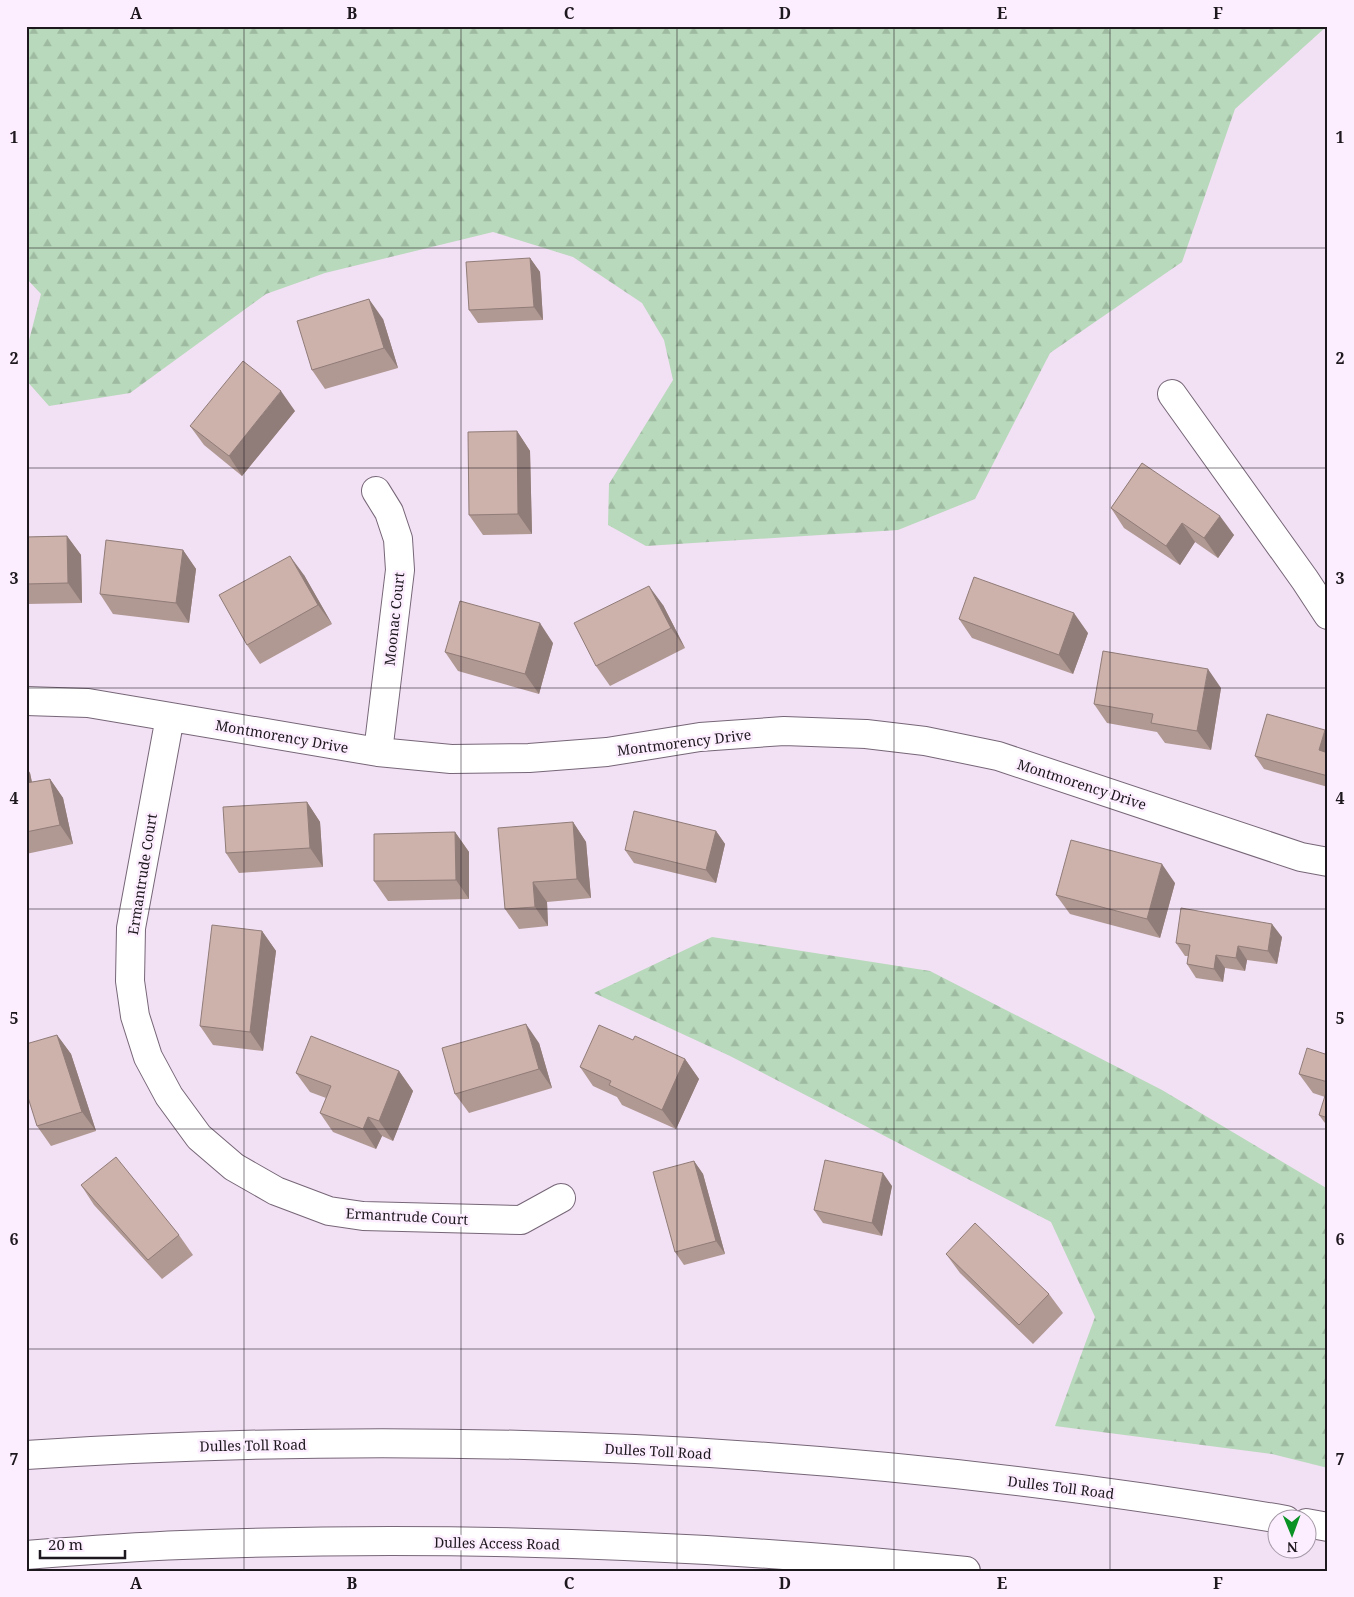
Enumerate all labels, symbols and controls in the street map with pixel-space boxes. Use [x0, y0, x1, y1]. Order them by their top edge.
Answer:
text: A [130, 2, 143, 24]
text: B [347, 2, 358, 24]
text: C [564, 2, 575, 24]
text: D [779, 2, 791, 24]
text: E [997, 2, 1007, 24]
text: F [1213, 2, 1223, 24]
text: 1 [9, 126, 19, 148]
text: 1 [1335, 126, 1345, 148]
text: 2 [9, 347, 19, 369]
text: 2 [1335, 347, 1345, 369]
text: 3 [9, 567, 19, 589]
text: 3 [1335, 567, 1345, 589]
street label: Moonac Court [380, 571, 408, 667]
street label: Montmorency Drive [214, 715, 350, 757]
street label: Montmorency Drive [616, 724, 752, 760]
street label: Montmorency Drive [1015, 754, 1149, 814]
text: 4 [9, 787, 19, 809]
text: 4 [1335, 787, 1345, 809]
street label: Ermantrude Court [123, 812, 161, 936]
text: 5 [9, 1007, 19, 1029]
text: 5 [1335, 1007, 1345, 1029]
street label: Ermantrude Court [345, 1203, 469, 1229]
text: 6 [9, 1228, 19, 1250]
text: 6 [1335, 1228, 1345, 1250]
street label: Dulles Toll Road [199, 1435, 307, 1455]
street label: Dulles Toll Road [604, 1439, 712, 1463]
text: 7 [9, 1448, 19, 1470]
text: 7 [1335, 1448, 1345, 1470]
street label: Dulles Toll Road [1007, 1471, 1116, 1503]
north arrow [1266, 1510, 1316, 1560]
scale bar [40, 1527, 125, 1559]
street label: Dulles Access Road [434, 1532, 561, 1554]
text: 20 m [48, 1534, 83, 1554]
text: N [1287, 1538, 1298, 1557]
text: A [130, 1572, 143, 1594]
text: B [347, 1572, 358, 1594]
text: C [564, 1572, 575, 1594]
text: D [779, 1572, 791, 1594]
text: E [997, 1572, 1007, 1594]
text: F [1213, 1572, 1223, 1594]

